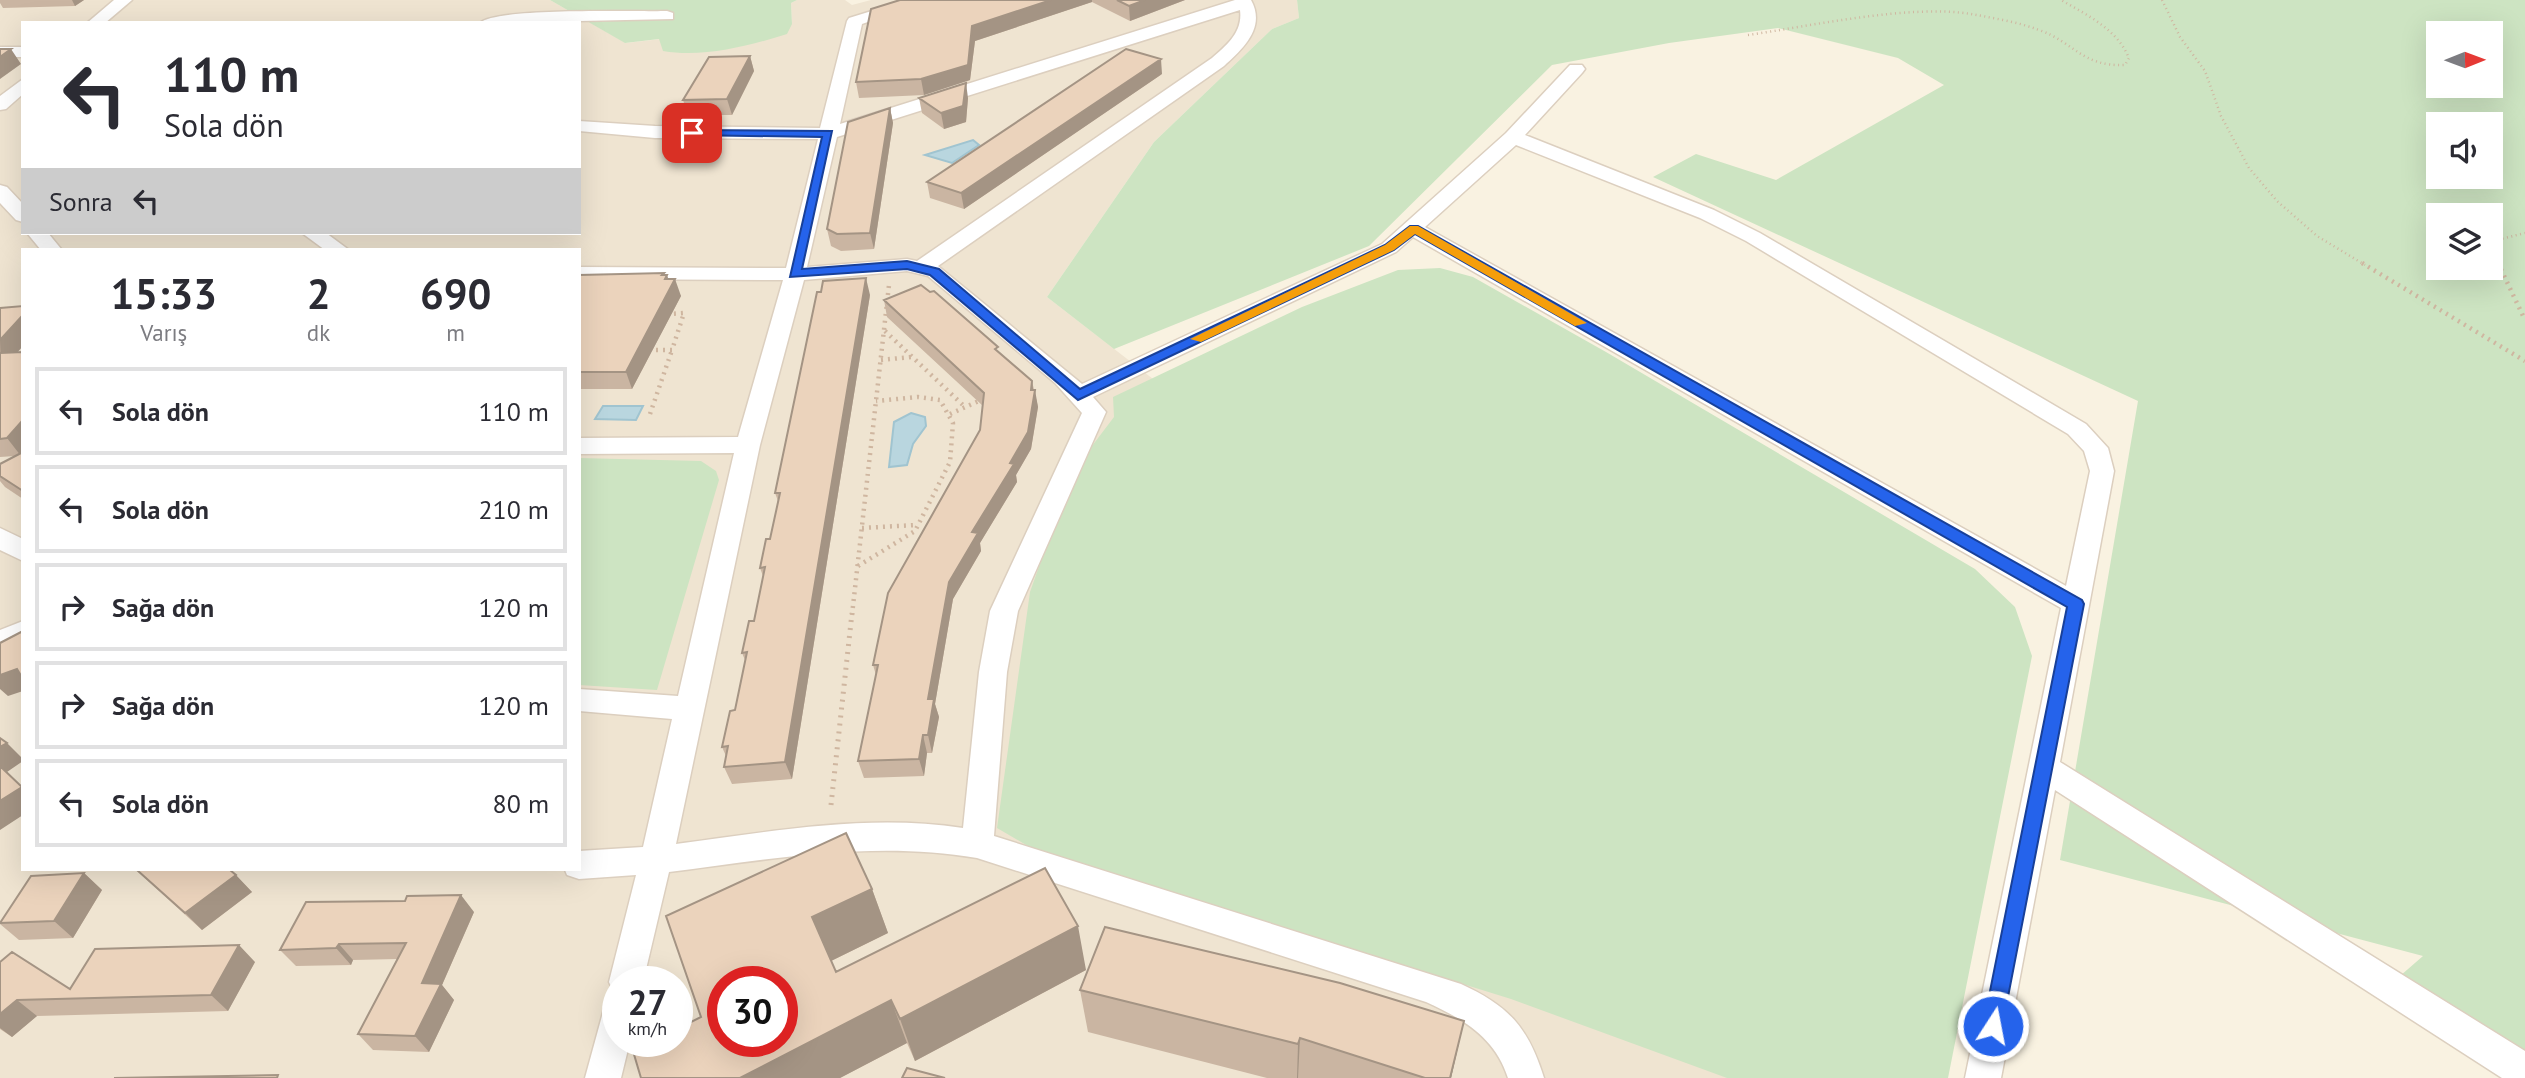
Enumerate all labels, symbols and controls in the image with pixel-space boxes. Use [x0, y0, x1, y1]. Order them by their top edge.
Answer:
north arrow [2426, 21, 2502, 98]
map controls [2426, 21, 2503, 280]
text: 110 m [164, 42, 299, 106]
icon: left [49, 49, 140, 140]
pin [662, 103, 722, 163]
text: Sola dön [164, 104, 284, 146]
button: sound [2426, 112, 2503, 189]
icon: arrive [673, 114, 711, 152]
icon: left [127, 182, 165, 220]
text: Sonra [49, 185, 113, 218]
button: layers [2426, 203, 2503, 280]
text: 15:33 [111, 266, 217, 321]
text: 2 [307, 266, 330, 321]
text: 690 [420, 266, 491, 321]
text: Varış [140, 318, 187, 347]
text: dk [307, 318, 330, 347]
text: m [446, 318, 465, 347]
icon: left [53, 392, 91, 430]
text: Sola dön [112, 395, 209, 428]
text: 110 m [478, 395, 549, 428]
icon: left [53, 490, 91, 528]
text: Sola dön [112, 493, 209, 526]
text: 210 m [478, 493, 549, 526]
icon: right [53, 588, 91, 626]
text: Sağa dön [112, 591, 214, 624]
text: 120 m [478, 591, 549, 624]
icon: right [53, 686, 91, 724]
text: Sağa dön [112, 689, 214, 722]
text: 120 m [478, 689, 549, 722]
icon: left [53, 784, 91, 822]
text: Sola dön [112, 787, 209, 820]
text: 80 m [493, 787, 549, 820]
speed limit sign: 30 [707, 966, 798, 1057]
text: 27 [628, 979, 667, 1025]
position arrow [1956, 989, 2030, 1063]
text: km/h [628, 1017, 667, 1040]

